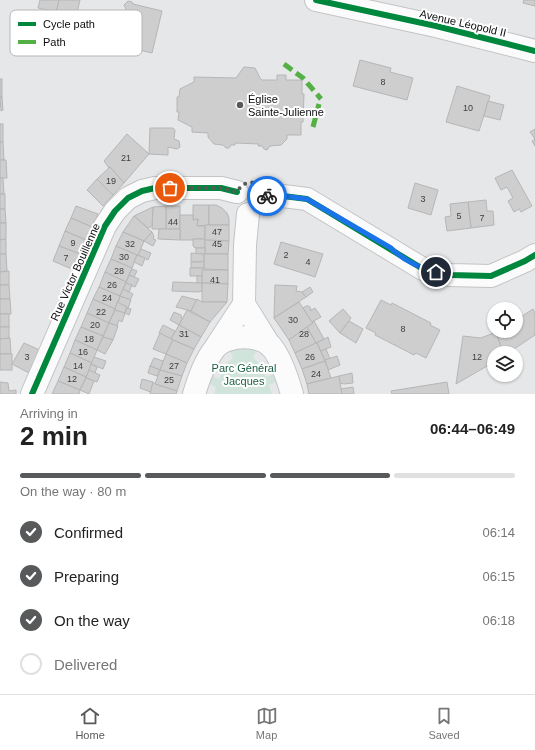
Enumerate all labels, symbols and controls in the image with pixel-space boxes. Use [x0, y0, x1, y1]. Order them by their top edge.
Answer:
street label: Avenue Léopold II [419, 7, 507, 39]
legend [10, 10, 142, 56]
text: Cycle path [43, 18, 95, 30]
text: Path [43, 36, 66, 48]
house number: 8 [380, 77, 386, 87]
place label: Église Sainte-Julienne [248, 93, 324, 118]
marker: Église Sainte-Julienne [235, 100, 245, 110]
house number: 10 [463, 103, 473, 113]
house number: 21 [121, 153, 131, 163]
pin [153, 171, 187, 205]
house number: 19 [106, 176, 116, 186]
courier [247, 176, 287, 216]
icon: bag [159, 177, 181, 199]
icon: bike [256, 185, 278, 207]
house number: 3 [420, 194, 426, 204]
house number: 5 [456, 211, 462, 221]
house number: 7 [479, 213, 485, 223]
house number: 44 [168, 217, 178, 227]
street label: Rue Victor Bouillenne [48, 221, 102, 323]
house number: 47 [212, 227, 222, 237]
house number: 9 [70, 238, 76, 248]
house number: 32 [125, 239, 135, 249]
house number: 45 [212, 239, 222, 249]
house number: 2 [283, 250, 289, 260]
house number: 30 [119, 252, 129, 262]
house number: 7 [63, 253, 69, 263]
pin [419, 255, 453, 289]
house number: 4 [305, 257, 311, 267]
icon: home [425, 261, 447, 283]
house number: 28 [114, 266, 124, 276]
house number: 41 [210, 275, 220, 285]
house number: 26 [107, 280, 117, 290]
house number: 24 [102, 293, 112, 303]
map controls [487, 302, 523, 382]
button: locate [487, 302, 523, 338]
house number: 22 [96, 307, 106, 317]
house number: 30 [288, 315, 298, 325]
house number: 20 [90, 320, 100, 330]
house number: 8 [400, 324, 406, 334]
house number: 31 [179, 329, 189, 339]
house number: 28 [299, 329, 309, 339]
house number: 18 [84, 334, 94, 344]
button: layers [487, 346, 523, 382]
house number: 16 [78, 347, 88, 357]
house number: 3 [24, 352, 30, 362]
house number: 26 [305, 352, 315, 362]
house number: 12 [472, 352, 482, 362]
house number: 14 [73, 361, 83, 371]
house number: 27 [169, 361, 179, 371]
park label: Parc Général Jacques [212, 362, 276, 387]
house number: 24 [311, 369, 321, 379]
house number: 12 [67, 374, 77, 384]
house number: 25 [164, 375, 174, 385]
text: Arriving in [20, 406, 78, 421]
text: 06:44–06:49 [430, 420, 515, 437]
text: 2 min [20, 421, 88, 451]
text: On the way · 80 m [20, 484, 126, 499]
icon: check [20, 521, 42, 543]
text: Confirmed [54, 524, 123, 541]
text: 06:14 [482, 525, 515, 540]
icon: check [20, 565, 42, 587]
text: Preparing [54, 568, 119, 585]
text: 06:15 [482, 569, 515, 584]
icon: check [20, 609, 42, 631]
text: On the way [54, 612, 130, 629]
text: 06:18 [482, 613, 515, 628]
text: Delivered [54, 656, 117, 673]
tab: Home [75, 705, 105, 741]
tab: Map [256, 705, 278, 741]
tab: Saved [428, 705, 460, 741]

